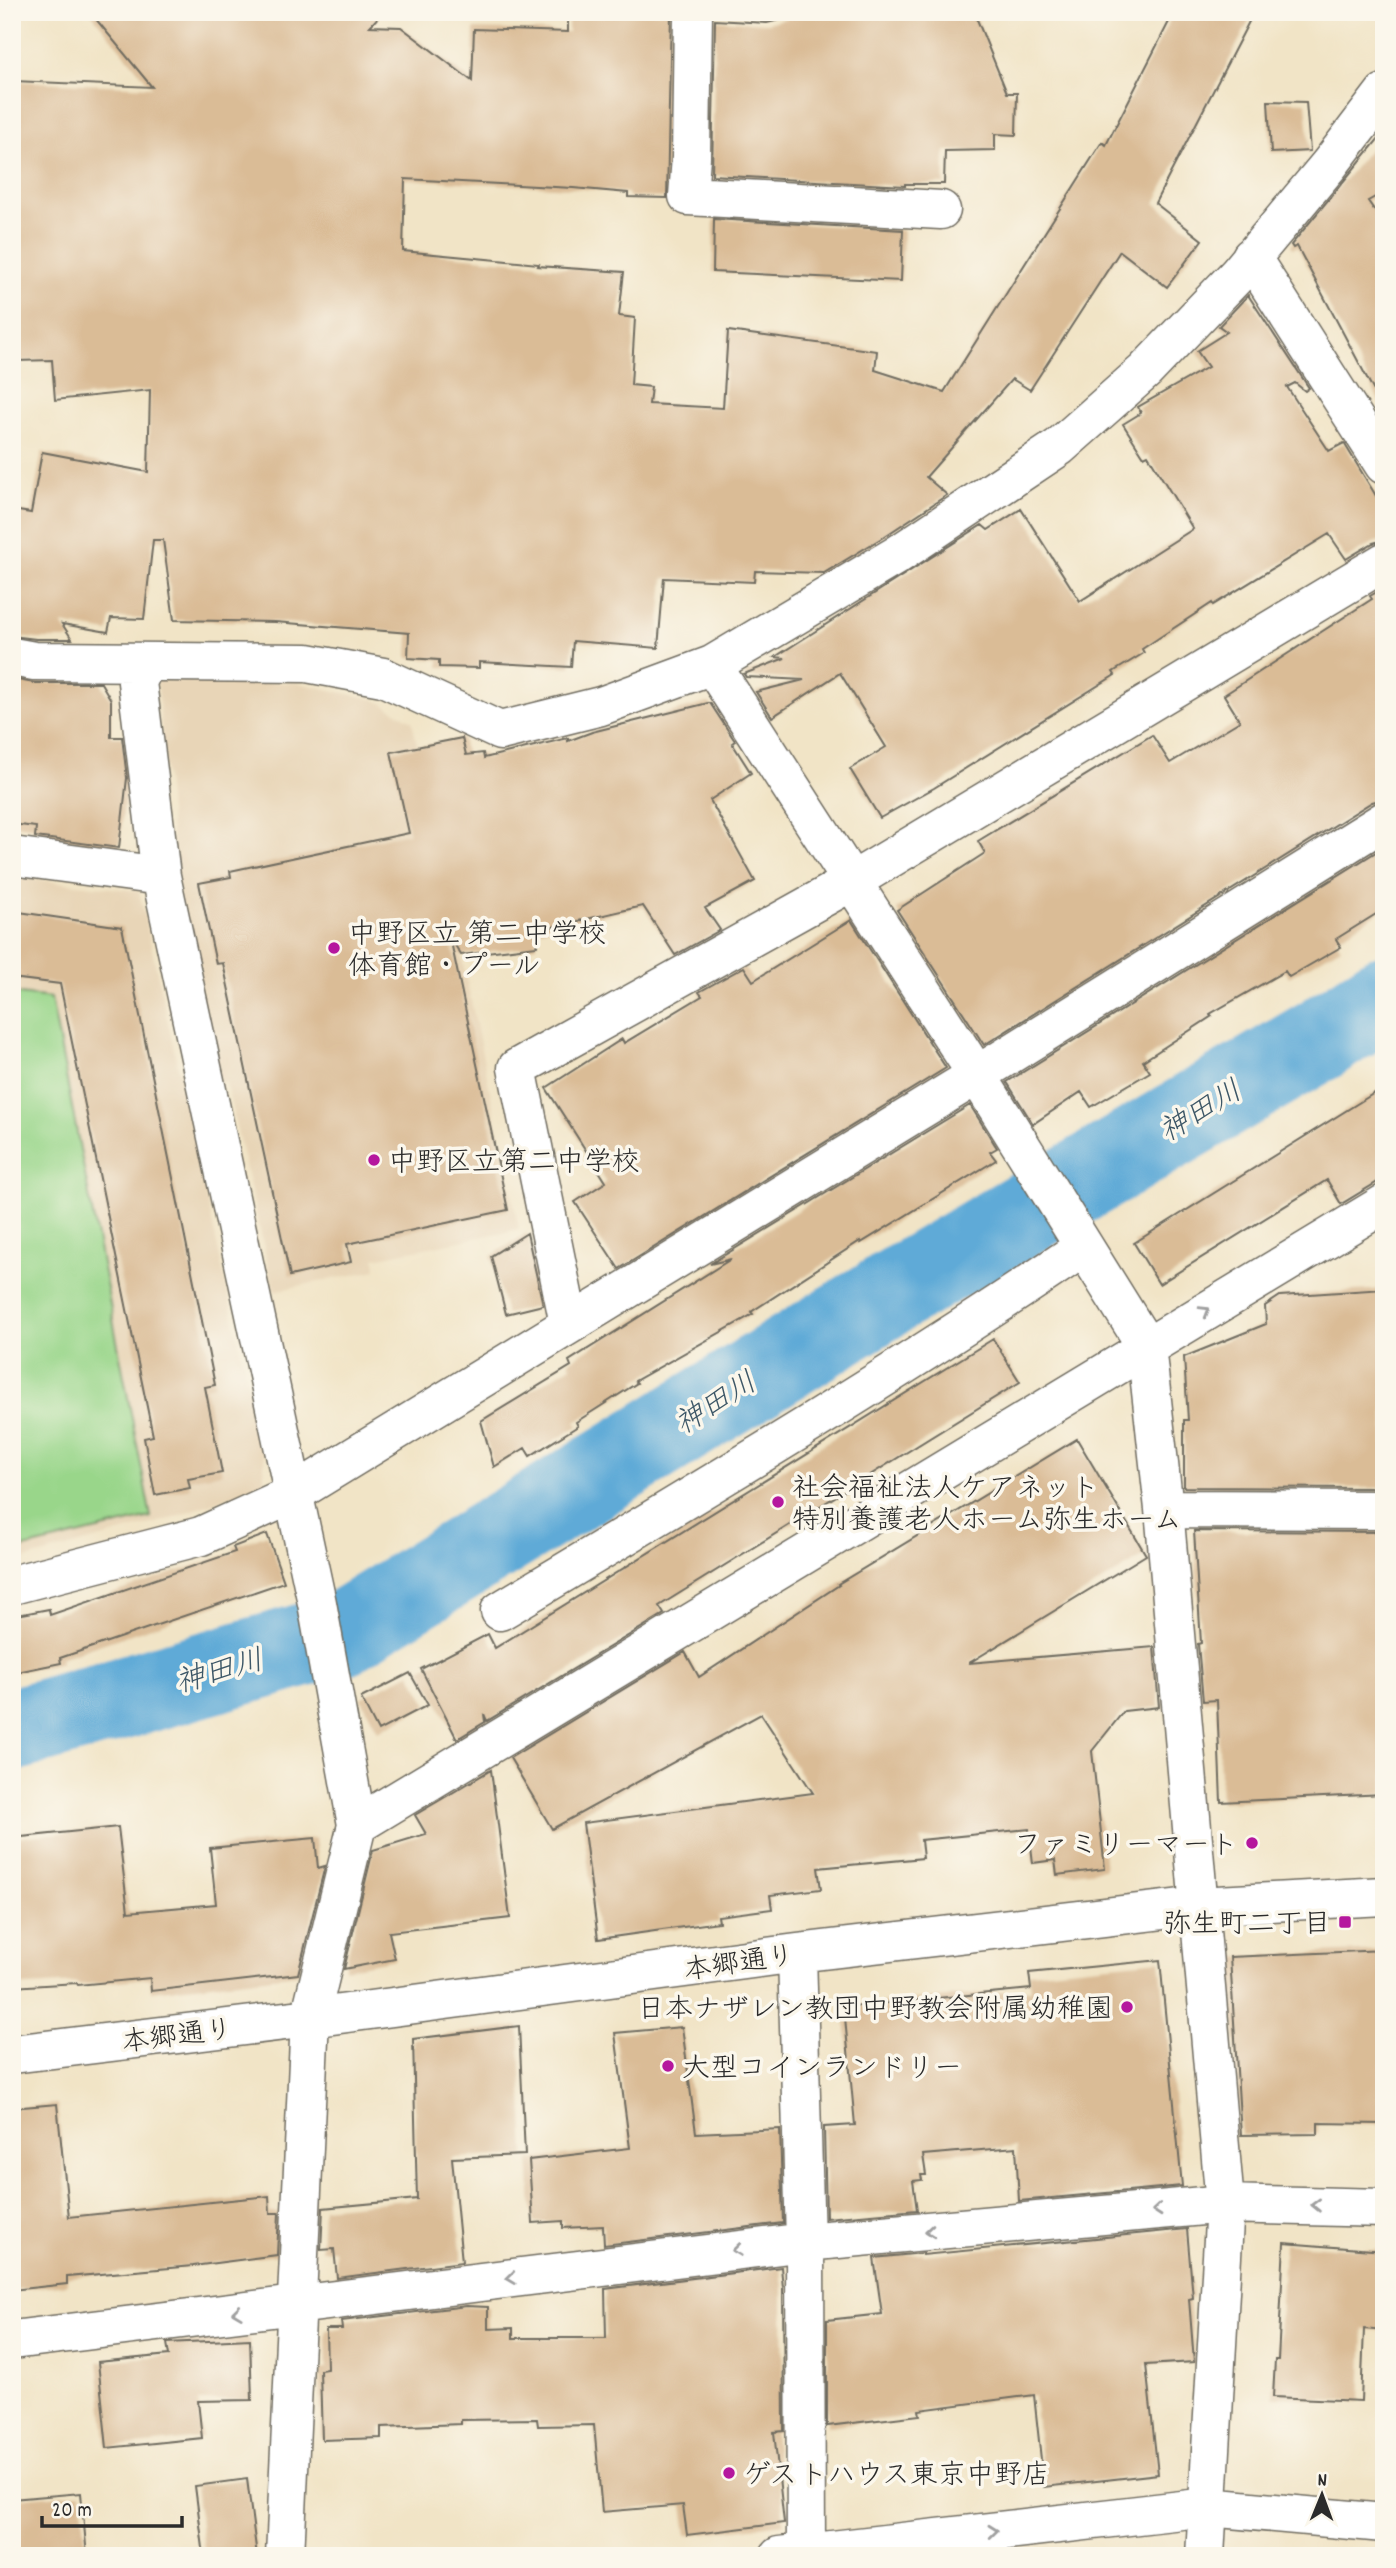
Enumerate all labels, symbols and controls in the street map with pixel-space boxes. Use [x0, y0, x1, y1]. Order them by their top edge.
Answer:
place label: 中野区立 第二中学校 体育館・プール [348, 917, 606, 989]
marker: 中野区立 第二中学校 体育館・プール [326, 940, 342, 956]
water label: 神田川 [1153, 1072, 1252, 1155]
place label: 中野区立第二中学校 [388, 1145, 640, 1185]
marker: 中野区立第二中学校 [366, 1152, 382, 1168]
one-way arrow [1198, 1306, 1211, 1319]
water label: 神田川 [668, 1364, 767, 1448]
place label: 社会福祉法人ケアネット 特別養護老人ホーム弥生ホーム [792, 1471, 1182, 1543]
marker: 社会福祉法人ケアネット 特別養護老人ホーム弥生ホーム [770, 1494, 786, 1510]
water label: 神田川 [171, 1641, 269, 1707]
place label: ファミリーマート [1013, 1828, 1238, 1868]
marker: ファミリーマート [1244, 1835, 1260, 1851]
place label: 弥生町二丁目 [1163, 1907, 1331, 1947]
marker: 弥生町二丁目 [1337, 1914, 1353, 1930]
street label: 本郷通り [681, 1938, 798, 1994]
place label: 日本ナザレン教団中野教会附属幼稚園 [637, 1992, 1113, 2032]
marker: 日本ナザレン教団中野教会附属幼稚園 [1119, 1999, 1135, 2015]
street label: 本郷通り [120, 2012, 236, 2066]
place label: 大型コインランドリー [682, 2051, 962, 2091]
marker: 大型コインランドリー [660, 2058, 676, 2074]
one-way arrow [1310, 2198, 1321, 2213]
one-way arrow [1151, 2202, 1162, 2217]
one-way arrow [925, 2223, 936, 2238]
one-way arrow [731, 2243, 743, 2258]
one-way arrow [505, 2271, 517, 2286]
one-way arrow [231, 2305, 243, 2320]
place label: ゲストハウス東京中野店 [743, 2458, 1050, 2498]
north arrow [1288, 2460, 1358, 2530]
marker: ゲストハウス東京中野店 [721, 2465, 737, 2481]
text: N [1317, 2468, 1327, 2495]
scale bar [42, 2484, 182, 2528]
text: 20 m [52, 2497, 92, 2527]
one-way arrow [987, 2524, 999, 2539]

